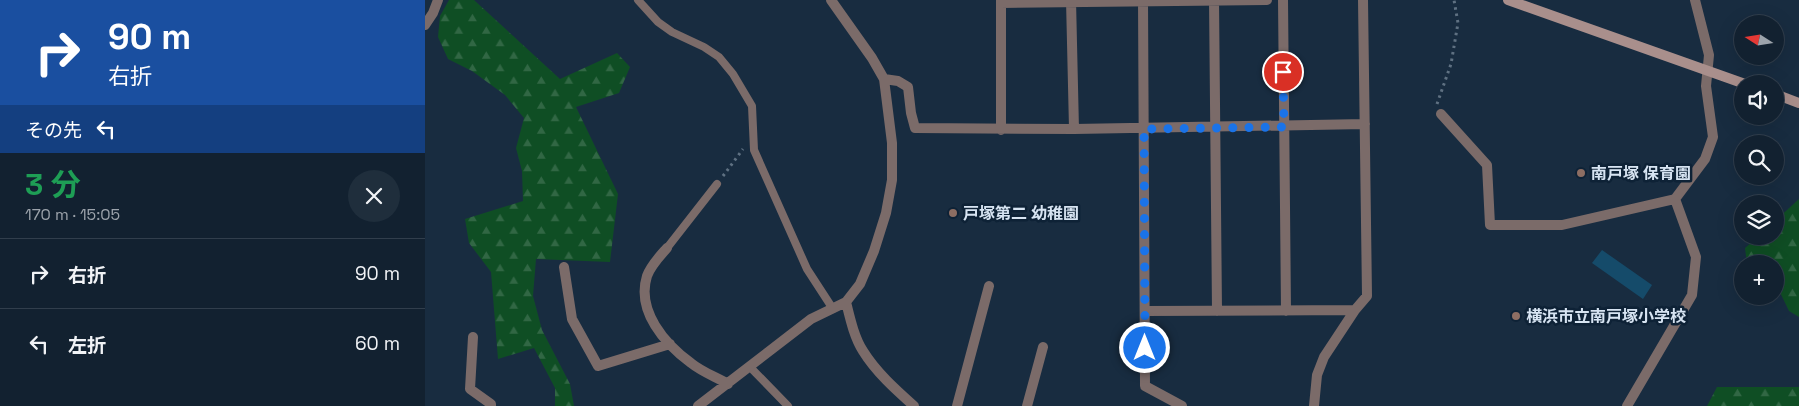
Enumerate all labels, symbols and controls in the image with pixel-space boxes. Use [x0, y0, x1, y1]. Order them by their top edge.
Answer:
text: 90 m [108, 15, 191, 59]
north arrow [1734, 15, 1784, 65]
map controls [1734, 15, 1784, 305]
icon: right [25, 20, 90, 85]
pin [1262, 51, 1304, 93]
icon: arrive [1269, 58, 1297, 86]
text: 右折 [108, 62, 152, 90]
button: sound [1734, 75, 1784, 125]
icon: left [92, 115, 120, 143]
text: その先 [25, 118, 82, 143]
button: search [1734, 135, 1784, 185]
place label: 南戸塚 保育園 [1591, 163, 1691, 184]
text: 3 分 [25, 165, 81, 204]
marker: 南戸塚 保育園 [1575, 167, 1587, 179]
button: close [348, 170, 400, 222]
button: layers [1734, 195, 1784, 245]
place label: 戸塚第二 幼稚園 [963, 203, 1079, 224]
text: 170 m · 15:05 [25, 204, 120, 225]
marker: 戸塚第二 幼稚園 [947, 207, 959, 219]
button: + [1734, 255, 1784, 305]
icon: right [25, 260, 53, 288]
text: 90 m [355, 261, 400, 286]
text: 右折 [68, 263, 106, 288]
place label: 横浜市立南戸塚小学校 [1526, 306, 1686, 327]
marker: 横浜市立南戸塚小学校 [1510, 310, 1522, 322]
position arrow [1118, 321, 1170, 373]
icon: left [25, 330, 53, 358]
text: 60 m [355, 331, 400, 356]
text: 左折 [68, 333, 106, 358]

